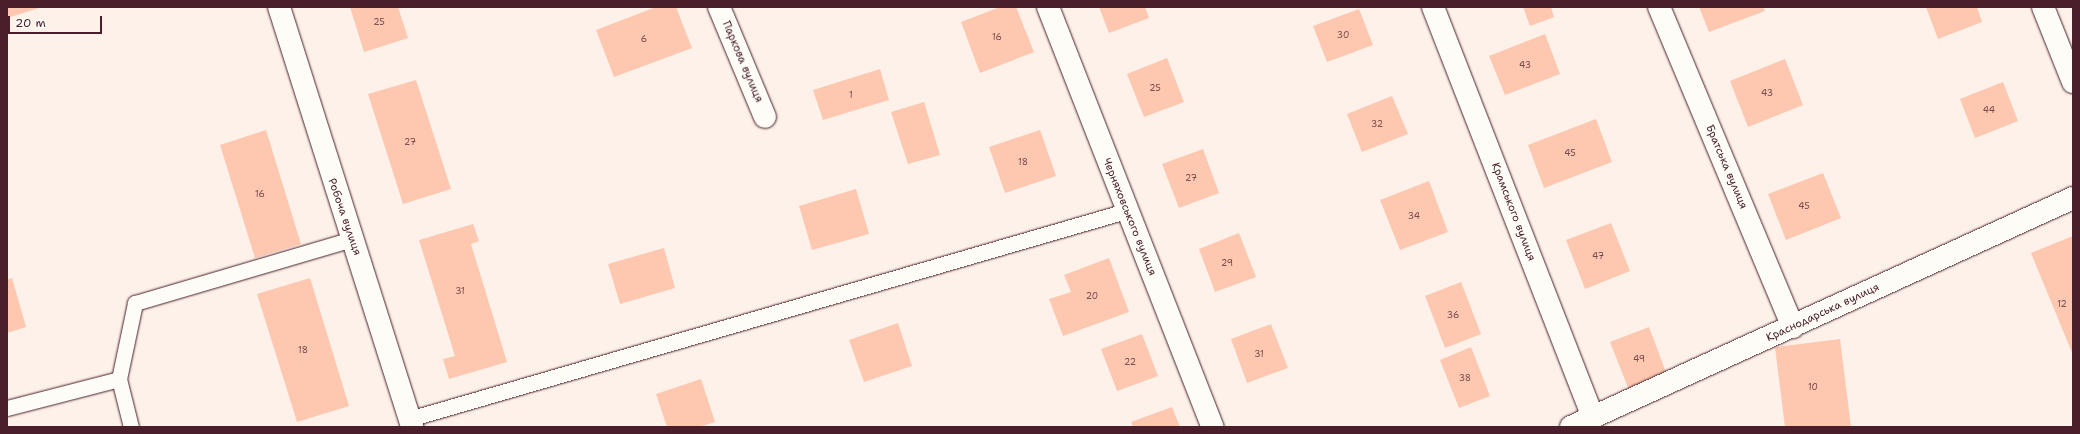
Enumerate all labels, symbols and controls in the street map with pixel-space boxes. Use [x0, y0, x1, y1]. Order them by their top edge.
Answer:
scale bar [10, 8, 104, 34]
text: 20 m [15, 15, 46, 31]
house number: 25 [373, 17, 385, 27]
street label: Паркова вулиця [719, 19, 765, 105]
house number: 30 [1337, 30, 1349, 40]
house number: 16 [992, 32, 1002, 42]
house number: 6 [641, 34, 647, 44]
house number: 43 [1519, 60, 1531, 70]
house number: 25 [1149, 83, 1161, 93]
house number: 43 [1761, 88, 1773, 98]
house number: 1 [849, 90, 853, 100]
house number: 44 [1983, 105, 1995, 115]
house number: 32 [1371, 119, 1383, 129]
street label: Братська вулиця [1702, 123, 1750, 211]
house number: 27 [404, 137, 416, 147]
house number: 45 [1564, 148, 1576, 158]
street label: Черняховського вулиця [1099, 156, 1159, 278]
house number: 18 [1018, 157, 1028, 167]
street label: Крамського вулиця [1488, 161, 1538, 263]
house number: 27 [1185, 173, 1197, 183]
street label: Робоча вулиця [325, 177, 363, 257]
house number: 16 [255, 189, 265, 199]
house number: 45 [1798, 201, 1810, 211]
house number: 34 [1408, 211, 1420, 221]
house number: 47 [1592, 251, 1604, 261]
house number: 29 [1221, 258, 1233, 268]
street label: Краснодарська вулиця [1764, 281, 1882, 345]
house number: 31 [455, 286, 465, 296]
house number: 20 [1086, 291, 1098, 301]
house number: 12 [2057, 299, 2067, 309]
house number: 36 [1447, 310, 1459, 320]
house number: 18 [298, 345, 308, 355]
house number: 31 [1254, 349, 1264, 359]
house number: 49 [1633, 354, 1645, 364]
house number: 22 [1124, 357, 1136, 367]
house number: 38 [1459, 373, 1471, 383]
house number: 10 [1808, 382, 1818, 392]

